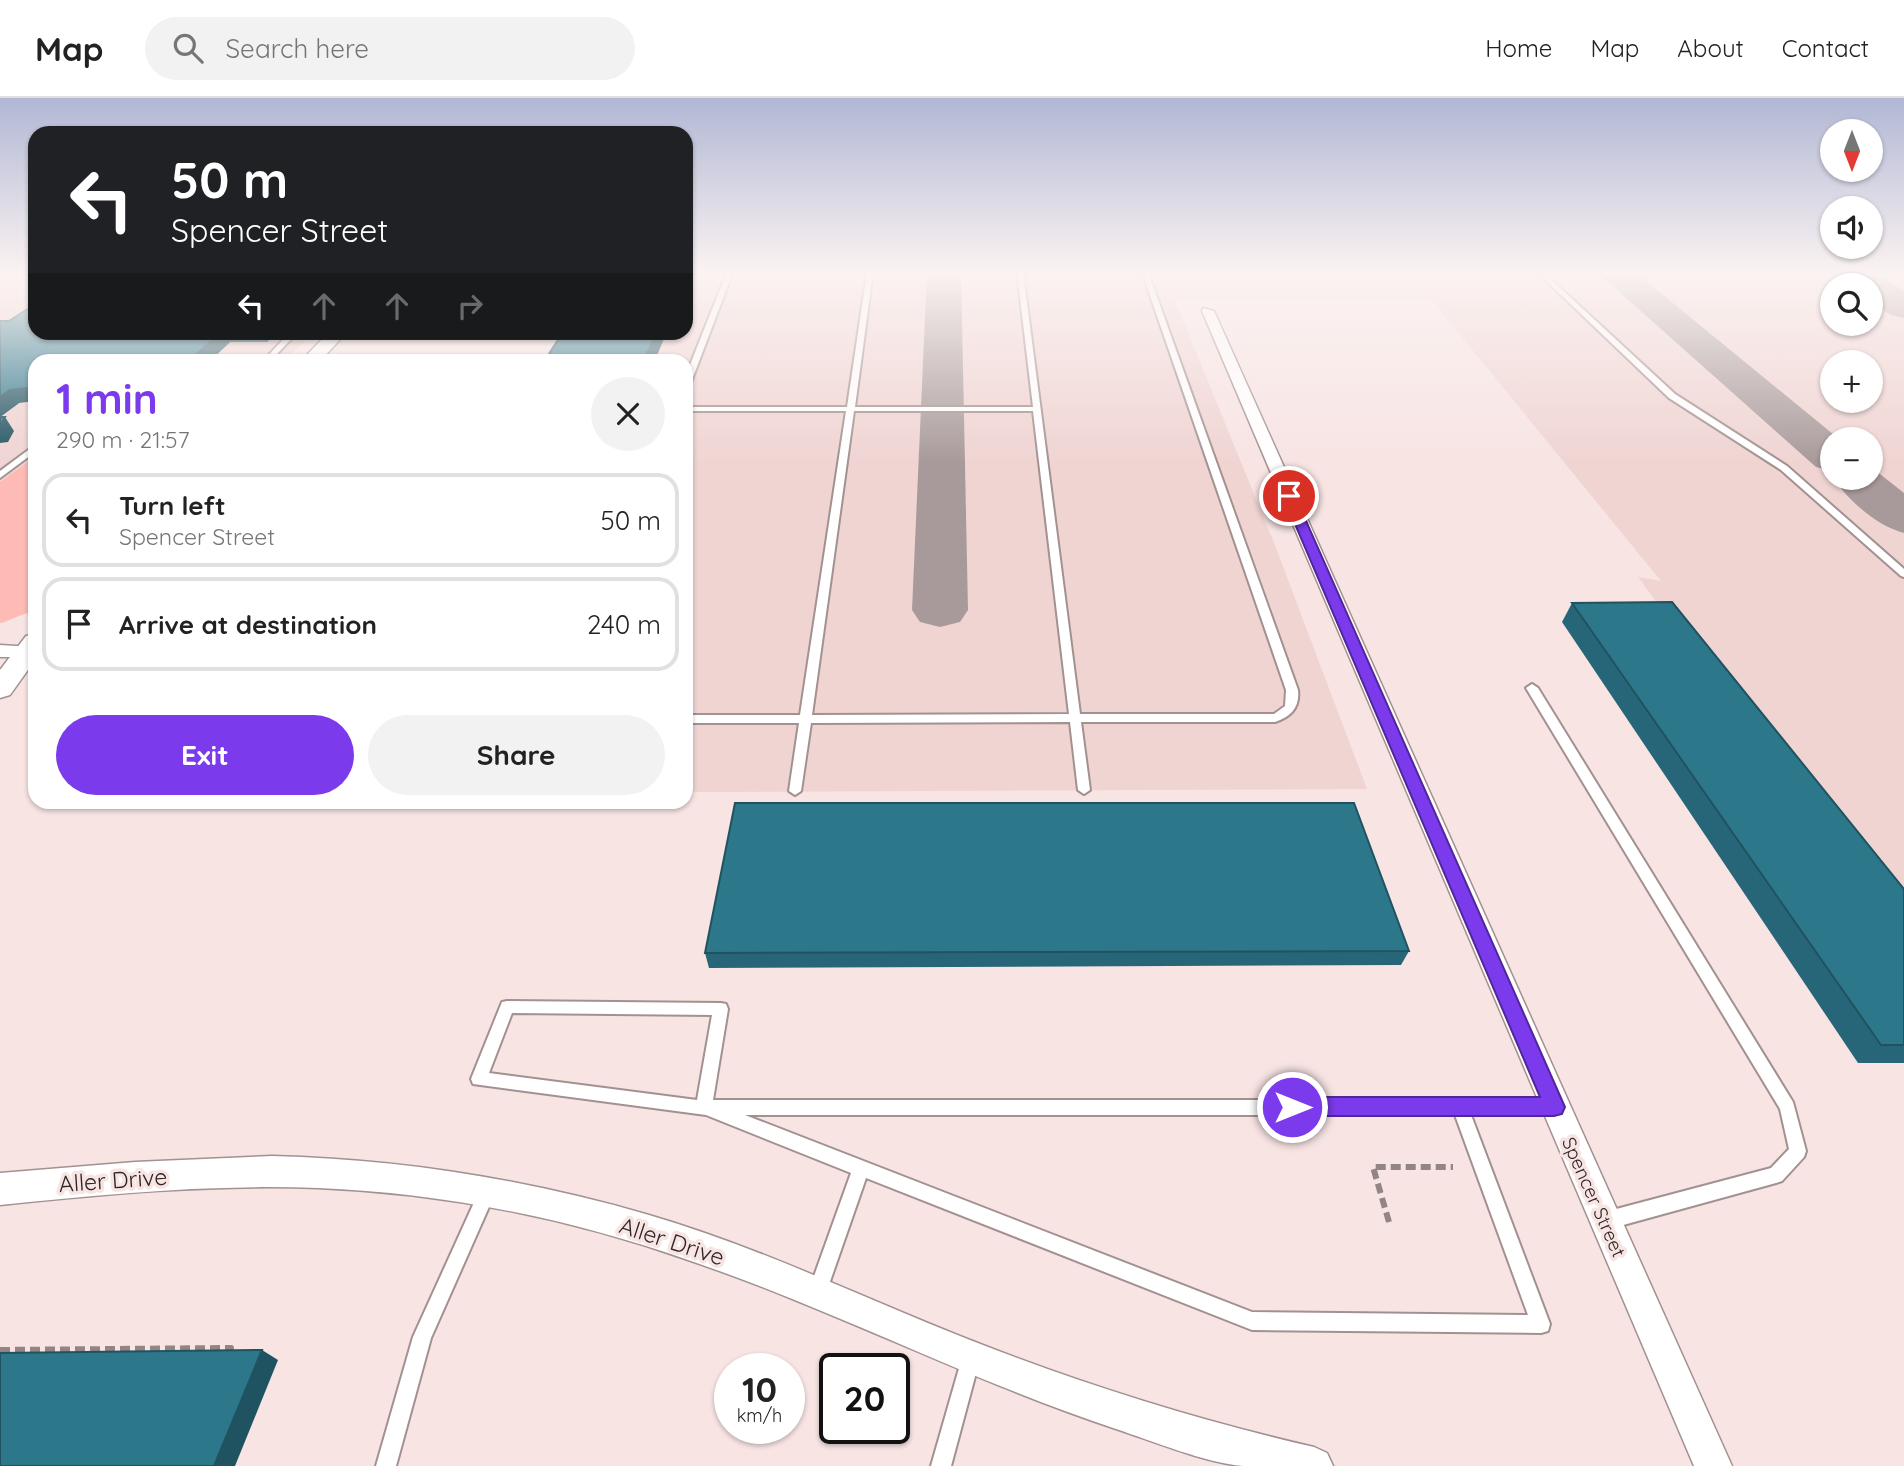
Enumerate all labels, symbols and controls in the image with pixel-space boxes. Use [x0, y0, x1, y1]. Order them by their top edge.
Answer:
search box [145, 17, 635, 80]
text: Map [35, 28, 103, 69]
icon: search [169, 29, 207, 67]
text: Search here [225, 32, 369, 65]
text: Home [1485, 33, 1552, 63]
text: Map [1590, 33, 1639, 63]
text: About [1677, 33, 1744, 63]
text: Contact [1782, 33, 1869, 63]
north arrow [1820, 119, 1883, 182]
map controls [1820, 119, 1883, 490]
text: 50 m [171, 149, 288, 210]
icon: left [56, 154, 147, 245]
button: sound [1820, 196, 1883, 259]
text: Spencer Street [171, 210, 388, 250]
button: search [1820, 273, 1883, 336]
icon: left [232, 287, 270, 325]
icon: ahead [305, 287, 343, 325]
icon: ahead [378, 287, 416, 325]
icon: right [451, 287, 489, 325]
button: + [1820, 350, 1883, 413]
text: 1 min [56, 372, 158, 425]
button: close [591, 377, 665, 451]
text: 290 m · 21:57 [56, 425, 189, 454]
button: − [1820, 427, 1883, 490]
pin [1259, 466, 1319, 526]
icon: arrive [1270, 477, 1308, 515]
text: Turn left [119, 489, 226, 522]
icon: left [60, 501, 98, 539]
text: 50 m [601, 504, 661, 537]
text: Spencer Street [119, 522, 275, 551]
icon: arrive [60, 605, 98, 643]
text: Arrive at destination [119, 608, 377, 641]
text: 240 m [587, 608, 661, 641]
button: Exit [56, 715, 354, 795]
button: Share [368, 715, 665, 795]
position arrow [1255, 1070, 1329, 1144]
street label: Spencer Street [1557, 1133, 1631, 1261]
street label: Aller Drive [58, 1162, 168, 1198]
street label: Aller Drive [616, 1210, 728, 1272]
speed limit sign: 20 [819, 1353, 910, 1444]
text: 10 [742, 1367, 777, 1411]
text: km/h [737, 1404, 782, 1427]

